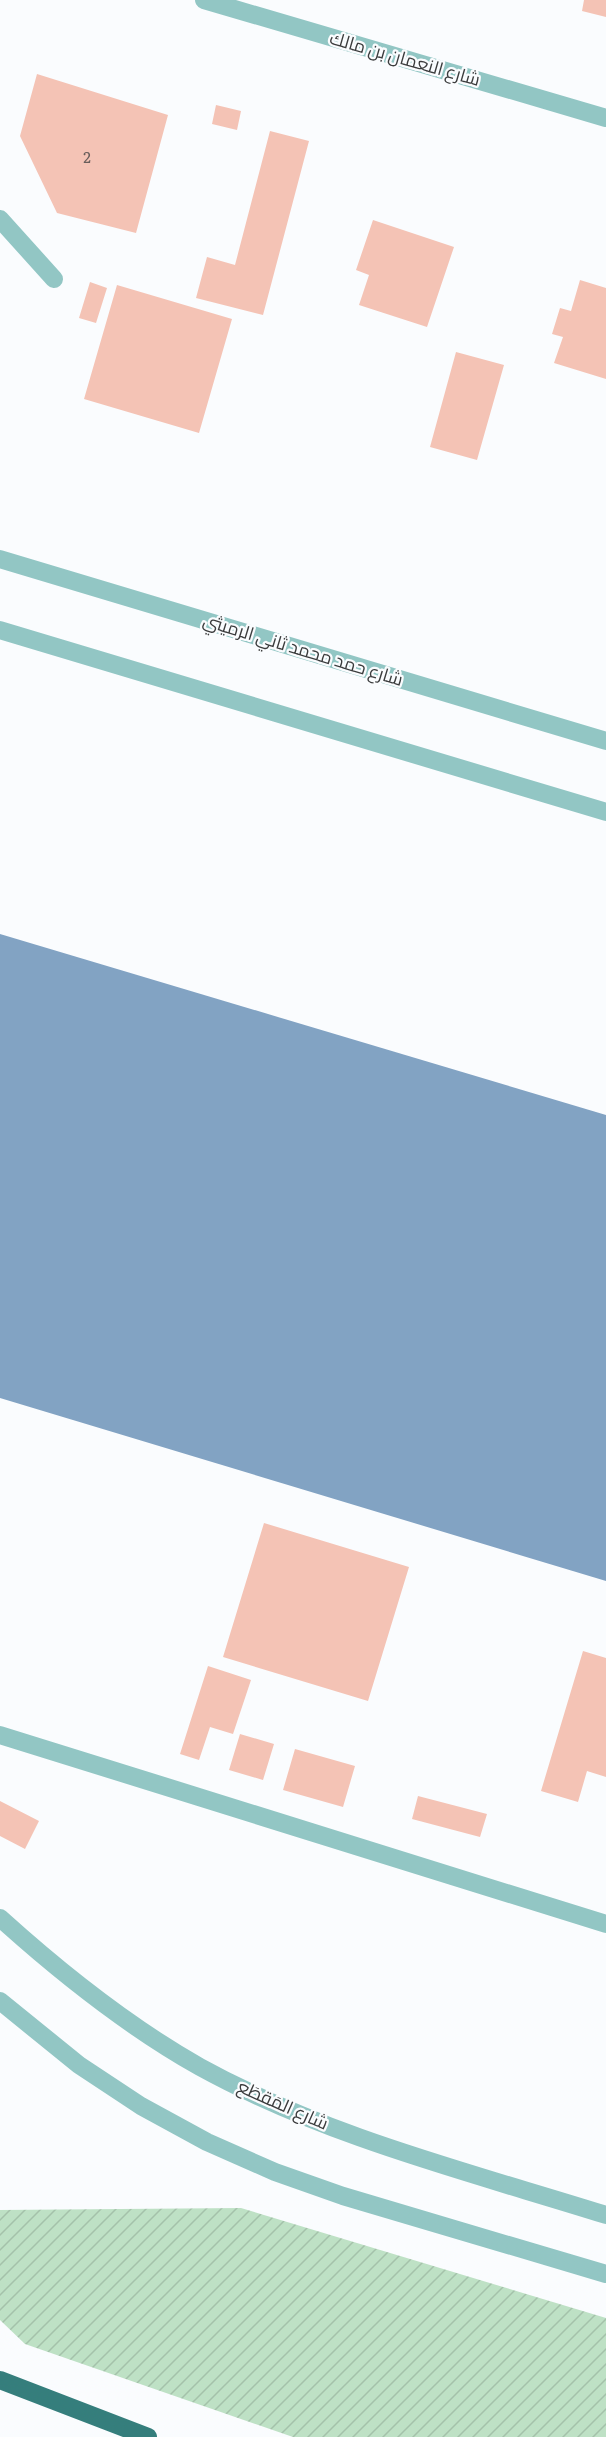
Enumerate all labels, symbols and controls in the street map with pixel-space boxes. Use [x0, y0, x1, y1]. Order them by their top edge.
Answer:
street label: شارع النعمان بن مالك [327, 23, 484, 92]
house number: 2 [83, 145, 91, 168]
street label: شارع حمد محمد ثاني الرميثي [199, 605, 407, 694]
street label: شارع المَقطَع [234, 2072, 333, 2136]

